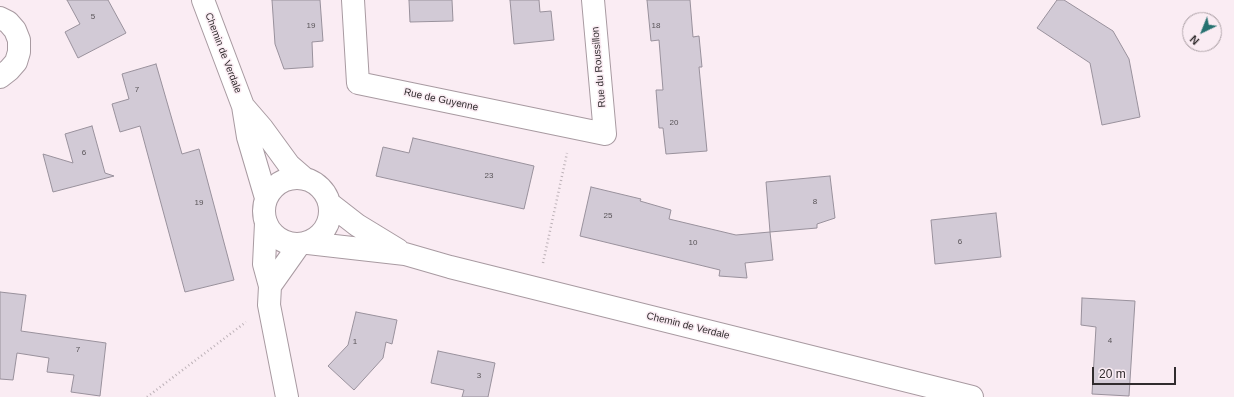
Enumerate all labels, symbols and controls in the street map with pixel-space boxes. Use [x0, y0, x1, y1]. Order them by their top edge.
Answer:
street label: Chemin de Verdale [202, 11, 244, 95]
house number: 5 [91, 12, 95, 22]
north arrow [1182, 12, 1222, 52]
house number: 19 [307, 21, 315, 31]
house number: 18 [652, 21, 660, 31]
street label: Rue du Roussillon [589, 26, 609, 108]
text: N [1188, 33, 1202, 47]
house number: 7 [135, 85, 139, 95]
street label: Rue de Guyenne [403, 86, 479, 114]
house number: 20 [670, 118, 678, 128]
house number: 6 [82, 148, 86, 158]
house number: 23 [485, 171, 493, 181]
house number: 8 [813, 197, 817, 207]
house number: 19 [195, 198, 203, 208]
house number: 25 [604, 211, 612, 221]
house number: 6 [958, 237, 962, 247]
house number: 10 [689, 238, 697, 248]
street label: Chemin de Verdale [645, 310, 731, 342]
house number: 4 [1108, 336, 1112, 346]
house number: 1 [353, 337, 357, 347]
house number: 7 [76, 345, 80, 355]
scale bar [1094, 359, 1178, 385]
text: 20 m [1099, 367, 1126, 381]
house number: 3 [477, 371, 481, 381]

